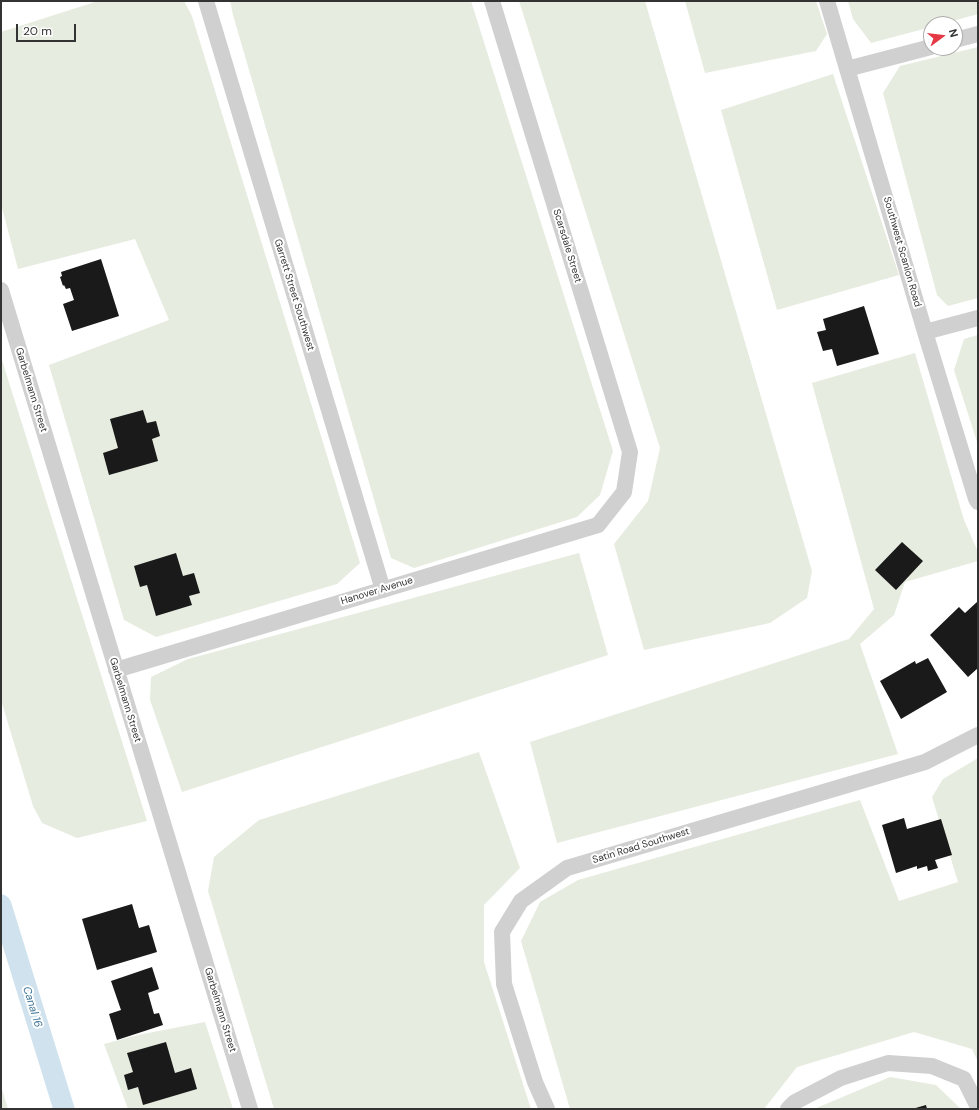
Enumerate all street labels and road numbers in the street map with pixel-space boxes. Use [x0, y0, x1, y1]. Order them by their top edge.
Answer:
street label: Southwest Scanlon Road [880, 195, 924, 309]
street label: Scarsdale Street [550, 208, 584, 284]
street label: Garrett Street Southwest [271, 238, 317, 352]
street label: Garbelmann Street [12, 346, 50, 434]
street label: Hanover Avenue [340, 574, 414, 608]
street label: Garbelmann Street [106, 656, 144, 744]
street label: Satin Road Southwest [591, 826, 691, 866]
street label: Garbelmann Street [201, 966, 239, 1054]

